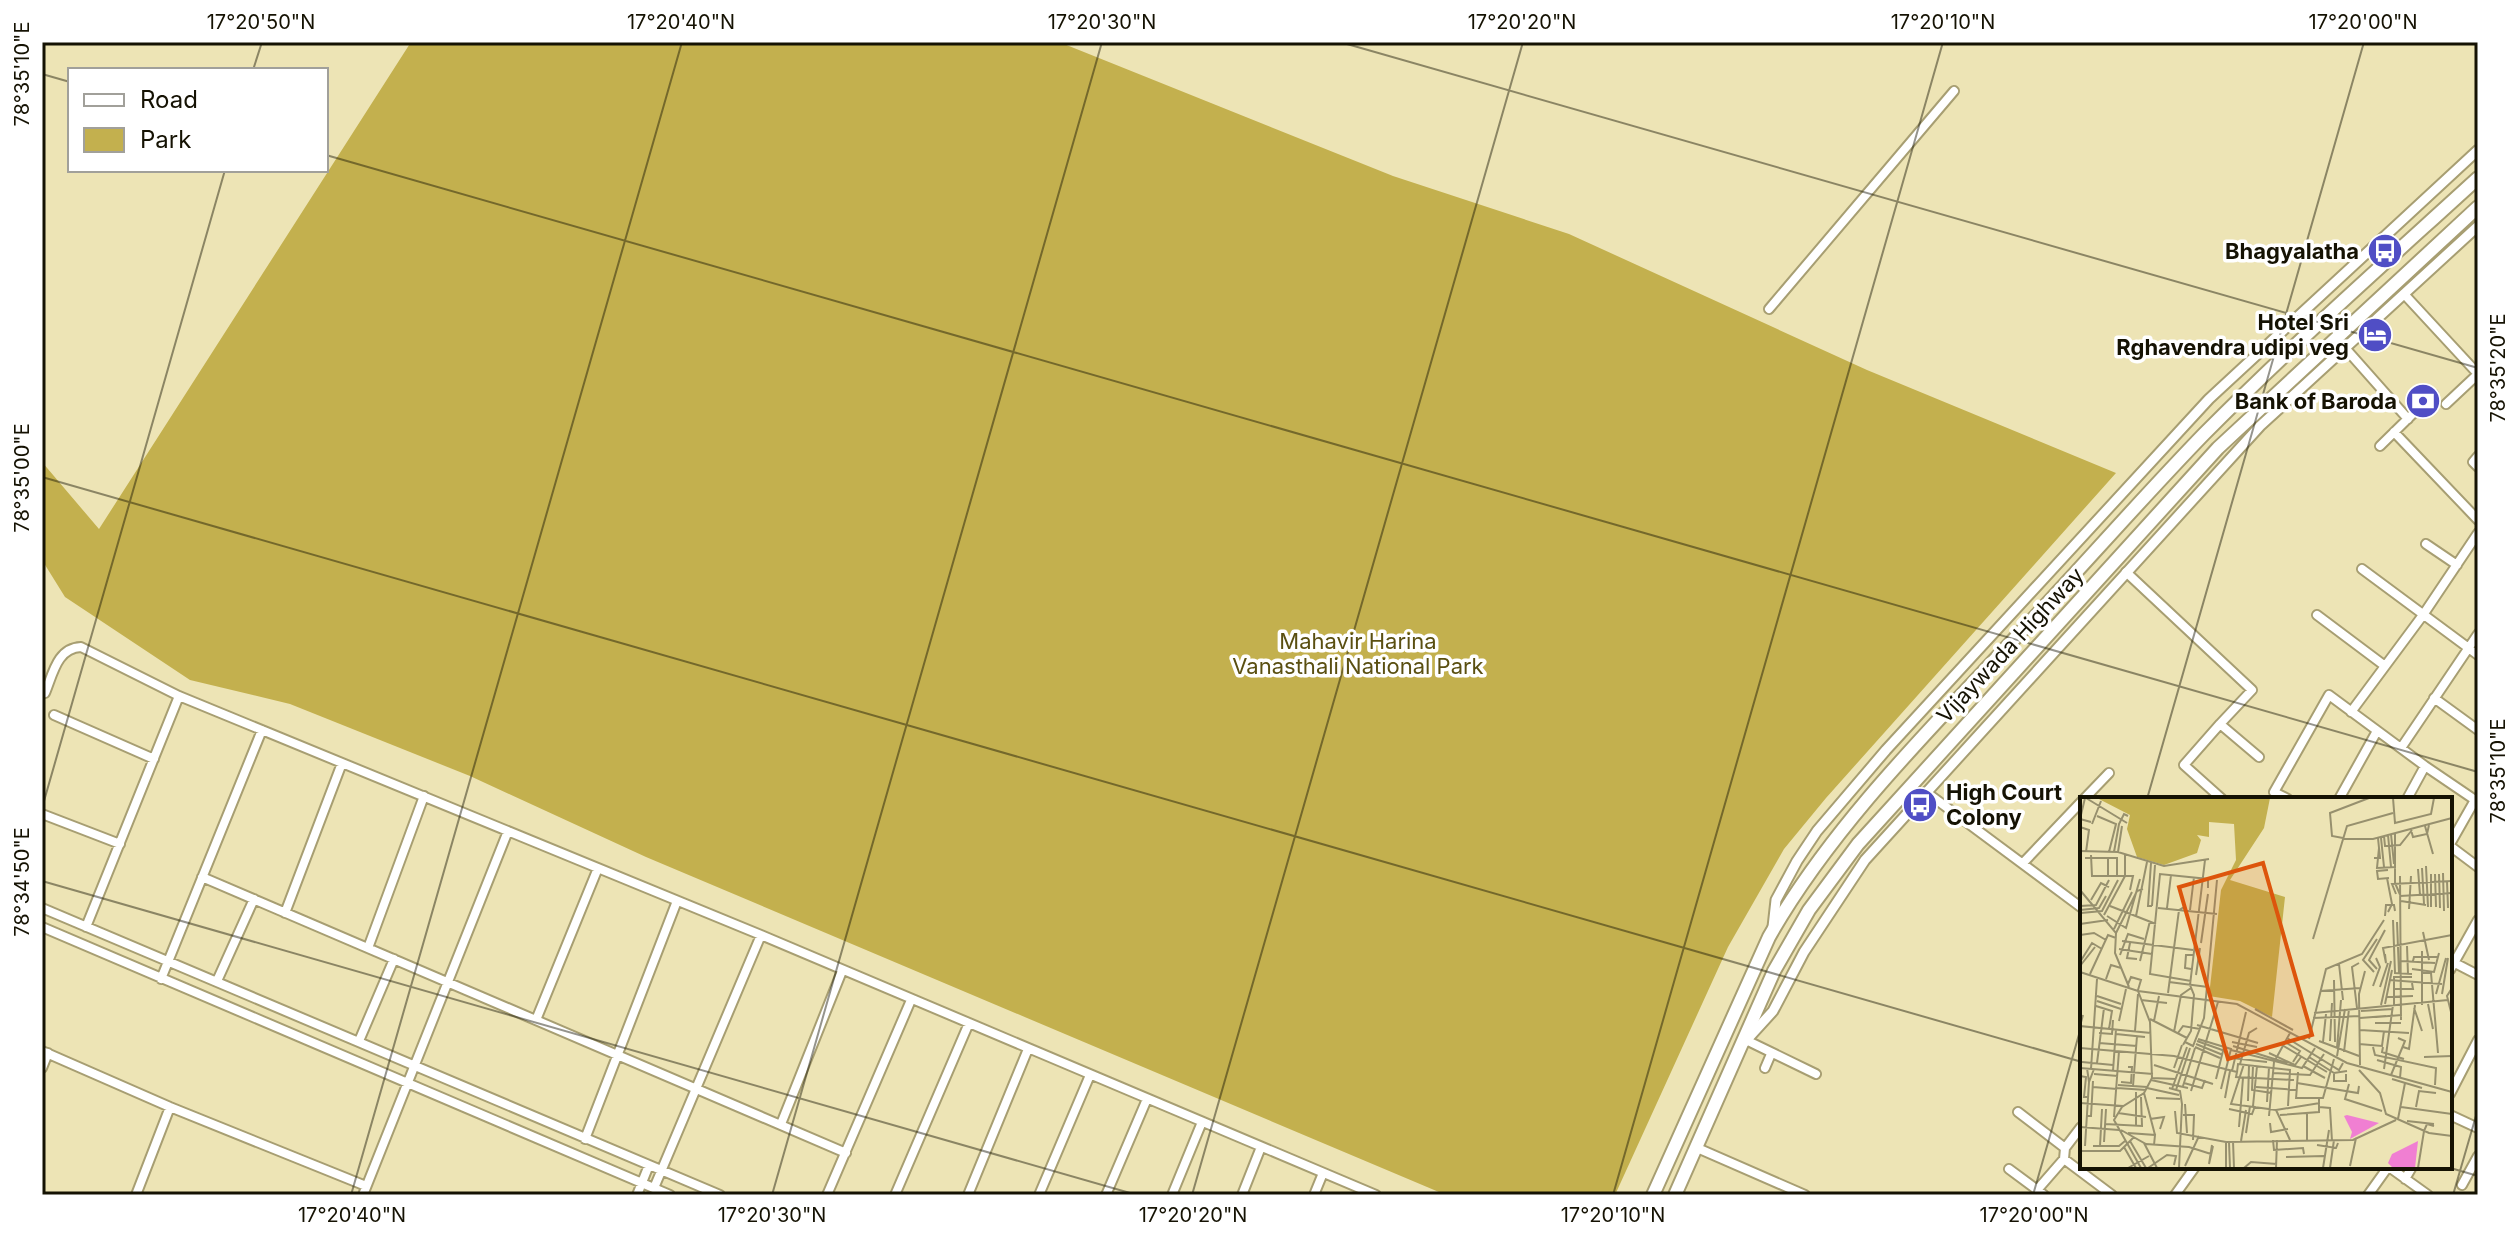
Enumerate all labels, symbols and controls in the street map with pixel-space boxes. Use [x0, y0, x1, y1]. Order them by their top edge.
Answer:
text: 17°20'50"N [207, 10, 315, 34]
text: 17°20'40"N [627, 10, 735, 34]
text: 17°20'30"N [1048, 10, 1156, 34]
text: 17°20'20"N [1468, 10, 1576, 34]
text: 17°20'10"N [1891, 10, 1995, 34]
text: 17°20'00"N [2309, 10, 2418, 34]
text: 78°35'10"E [10, 22, 34, 126]
legend [68, 68, 328, 172]
text: Road [140, 85, 198, 114]
text: Park [140, 125, 191, 154]
bus stop icon: Bhagyalatha [2366, 232, 2404, 270]
place label: Bhagyalatha [2225, 238, 2359, 264]
place label: Hotel Sri Rghavendra udipi veg [2116, 309, 2349, 360]
text: 78°35'20"E [2486, 314, 2510, 422]
hotel icon: Hotel Sri Rghavendra udipi veg [2356, 316, 2394, 354]
bank icon: Bank of Baroda [2404, 382, 2442, 420]
place label: Bank of Baroda [2235, 388, 2397, 414]
text: 78°35'00"E [10, 423, 34, 533]
street label: Vijaywada Highway [1931, 562, 2089, 728]
park label: Mahavir Harina Vanasthali National Park [1232, 628, 1484, 679]
text: 78°35'10"E [2486, 719, 2510, 823]
place label: High Court Colony [1946, 779, 2062, 830]
bus stop icon: High Court Colony [1901, 786, 1939, 824]
inset map [2080, 797, 2452, 1169]
text: 78°34'50"E [10, 827, 34, 937]
text: 17°20'40"N [298, 1203, 406, 1227]
text: 17°20'30"N [718, 1203, 826, 1227]
text: 17°20'20"N [1139, 1203, 1247, 1227]
text: 17°20'10"N [1561, 1203, 1665, 1227]
text: 17°20'00"N [1980, 1203, 2089, 1227]

